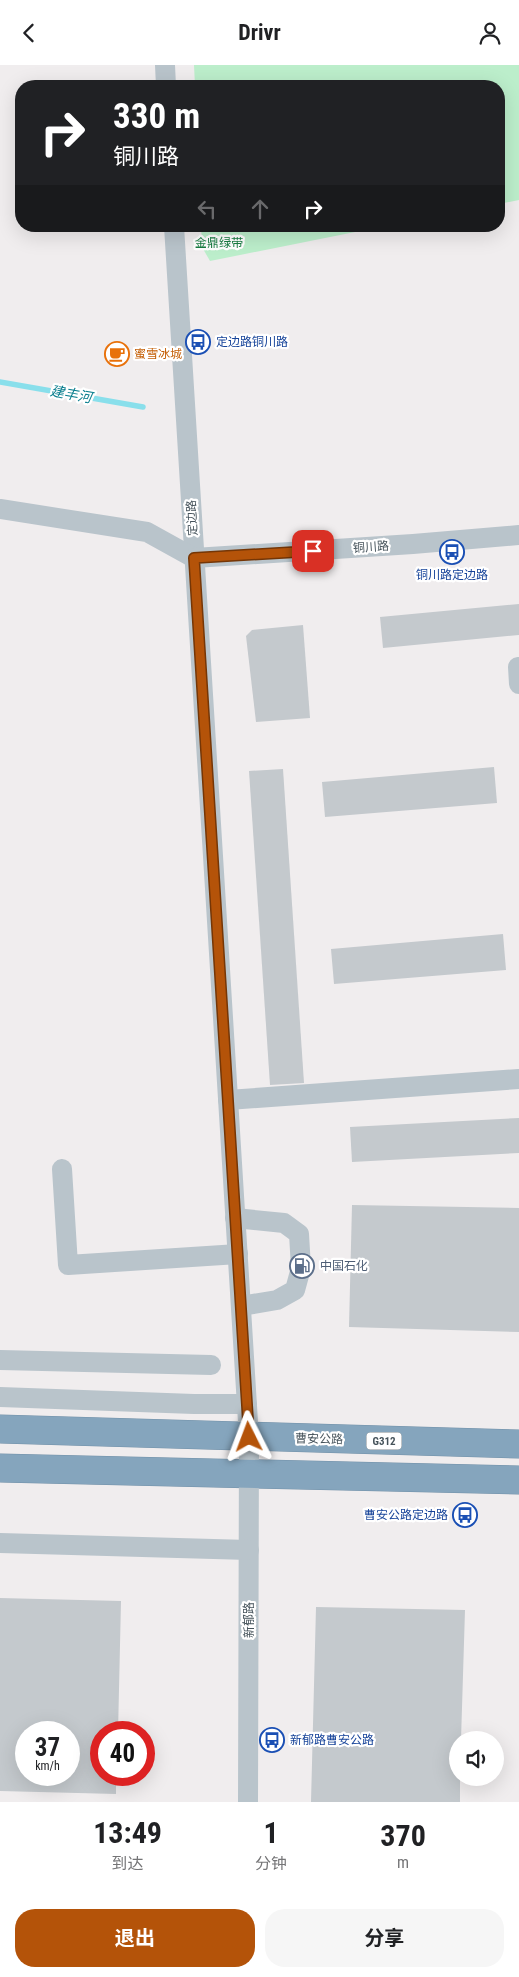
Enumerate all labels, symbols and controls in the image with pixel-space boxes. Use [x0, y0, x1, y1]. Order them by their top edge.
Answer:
icon: back [15, 19, 43, 47]
icon: person [476, 19, 504, 47]
text: Drivr [238, 20, 281, 45]
text: 330 m [113, 96, 200, 137]
icon: right [30, 100, 95, 165]
text: 铜川路 [113, 144, 179, 169]
icon: left [193, 195, 221, 223]
icon: ahead [246, 195, 274, 223]
icon: right [299, 195, 327, 223]
park label: 金鼎绿带 [195, 236, 243, 250]
bus stop icon: 定边路铜川路 [185, 329, 211, 355]
place label: 定边路铜川路 [216, 335, 288, 349]
cafe icon: 蜜雪冰城 [104, 341, 130, 367]
place label: 蜜雪冰城 [134, 347, 182, 361]
water label: 建丰河 [49, 382, 96, 406]
street label: 定边路 [184, 500, 200, 536]
pin [292, 530, 334, 572]
icon: arrive [299, 537, 327, 565]
street label: 铜川路 [353, 539, 389, 555]
bus stop icon: 铜川路定边路 [439, 539, 465, 565]
place label: 铜川路定边路 [416, 568, 488, 582]
fuel station icon: 中国石化 [289, 1253, 315, 1279]
place label: 中国石化 [320, 1259, 368, 1273]
position arrow [222, 1410, 274, 1462]
street label: 曹安公路 [295, 1432, 343, 1446]
road number: G312 [366, 1433, 402, 1449]
bus stop icon: 曹安公路定边路 [452, 1502, 478, 1528]
place label: 曹安公路定边路 [364, 1508, 448, 1522]
street label: 新郁路 [242, 1602, 256, 1638]
speed limit sign: 40 [90, 1721, 155, 1786]
bus stop icon: 新郁路曹安公路 [259, 1727, 285, 1753]
map controls [449, 1731, 504, 1786]
button: sound [449, 1731, 504, 1786]
text: 37 [35, 1733, 60, 1762]
place label: 新郁路曹安公路 [290, 1733, 374, 1747]
text: km/h [35, 1759, 60, 1773]
text: 13:49 [93, 1815, 162, 1850]
text: 1 [264, 1815, 279, 1850]
text: 370 [380, 1818, 426, 1853]
text: m [397, 1853, 409, 1872]
text: 到达 [112, 1854, 144, 1873]
text: 分钟 [255, 1854, 287, 1873]
button: 退出 [15, 1909, 255, 1967]
button: 分享 [265, 1909, 504, 1967]

